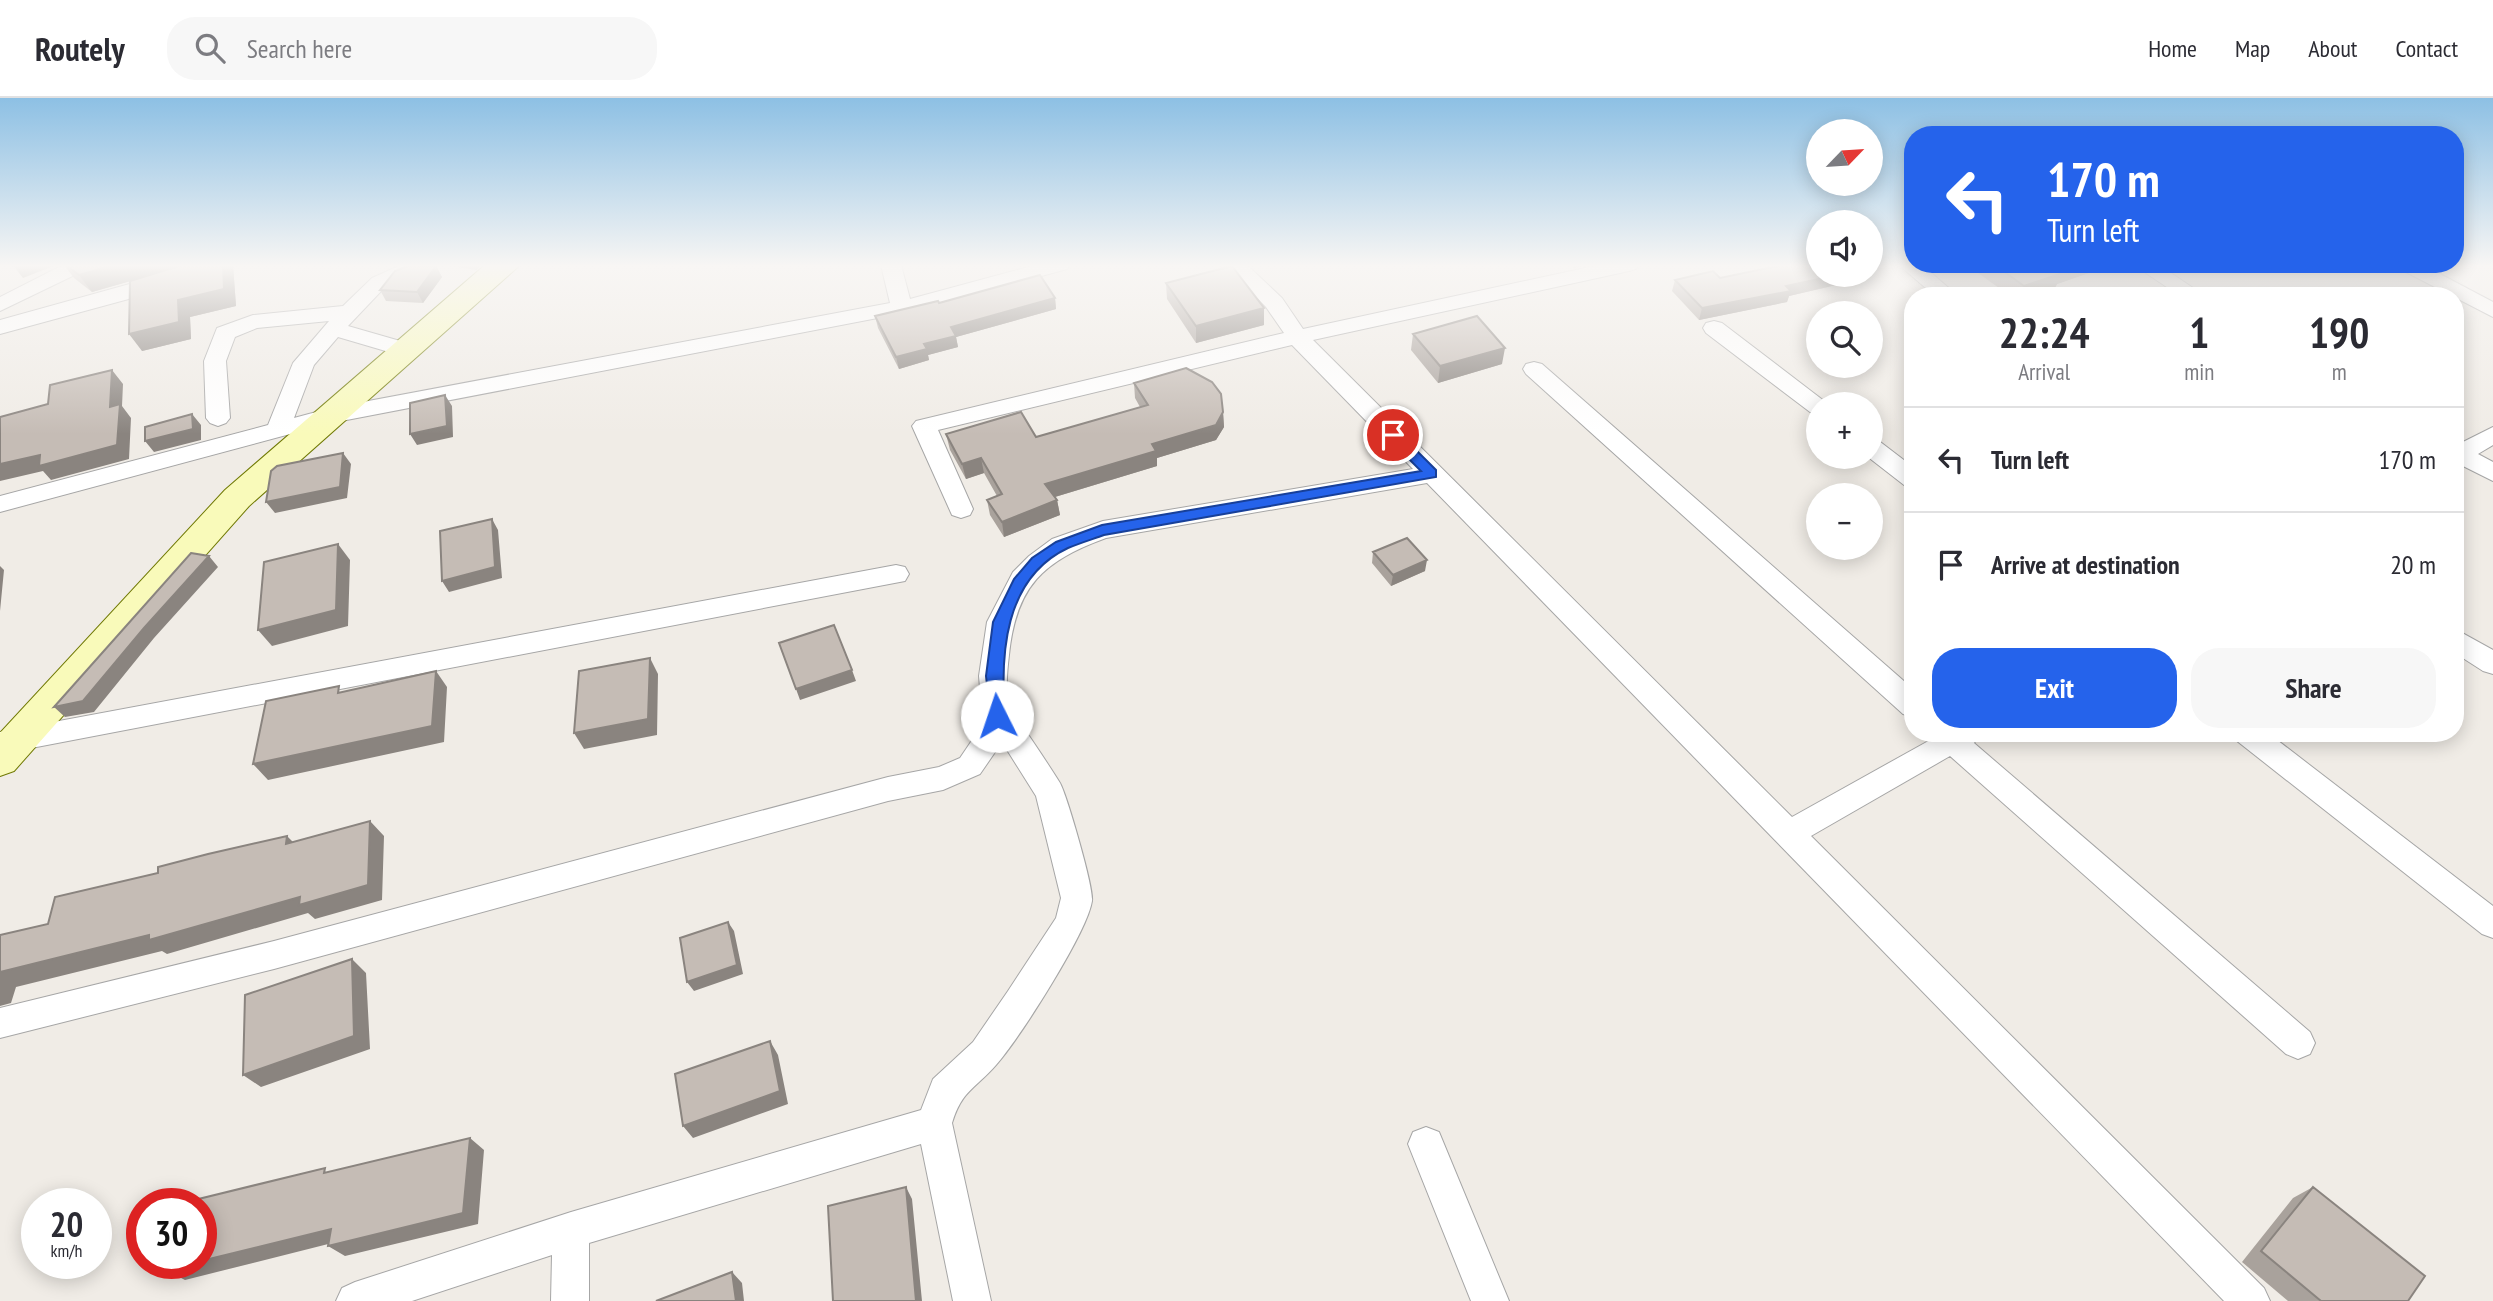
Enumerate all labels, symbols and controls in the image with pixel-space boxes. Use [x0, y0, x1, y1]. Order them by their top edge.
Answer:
search box [167, 17, 657, 80]
text: Routely [35, 27, 125, 70]
icon: search [191, 29, 229, 67]
text: Search here [247, 32, 352, 65]
text: Home [2148, 33, 2197, 64]
text: Map [2235, 33, 2270, 64]
text: About [2308, 33, 2357, 64]
text: Contact [2395, 33, 2458, 64]
north arrow [1806, 119, 1883, 196]
map controls [1806, 119, 1883, 560]
text: 170 m [2047, 147, 2160, 211]
icon: left [1932, 154, 2023, 245]
text: Turn left [2047, 209, 2139, 251]
button: sound [1806, 210, 1883, 287]
button: search [1806, 301, 1883, 378]
text: 22:24 [1999, 305, 2090, 360]
text: 1 [2189, 305, 2209, 360]
text: 190 [2309, 305, 2369, 360]
text: Arrival [2018, 357, 2070, 386]
text: min [2184, 357, 2214, 386]
text: m [2332, 357, 2347, 386]
button: + [1806, 392, 1883, 469]
pin [1363, 405, 1423, 465]
icon: arrive [1374, 416, 1412, 454]
icon: left [1932, 441, 1970, 479]
text: Turn left [1991, 443, 2069, 476]
text: 170 m [2378, 443, 2436, 476]
button: − [1806, 483, 1883, 560]
icon: arrive [1932, 546, 1970, 584]
text: Arrive at destination [1991, 548, 2180, 581]
text: 20 m [2390, 548, 2436, 581]
button: Exit [1932, 648, 2177, 728]
button: Share [2191, 648, 2436, 728]
position arrow [960, 679, 1034, 753]
speed limit sign: 30 [126, 1188, 217, 1279]
text: 20 [50, 1201, 83, 1247]
text: km/h [51, 1239, 82, 1262]

